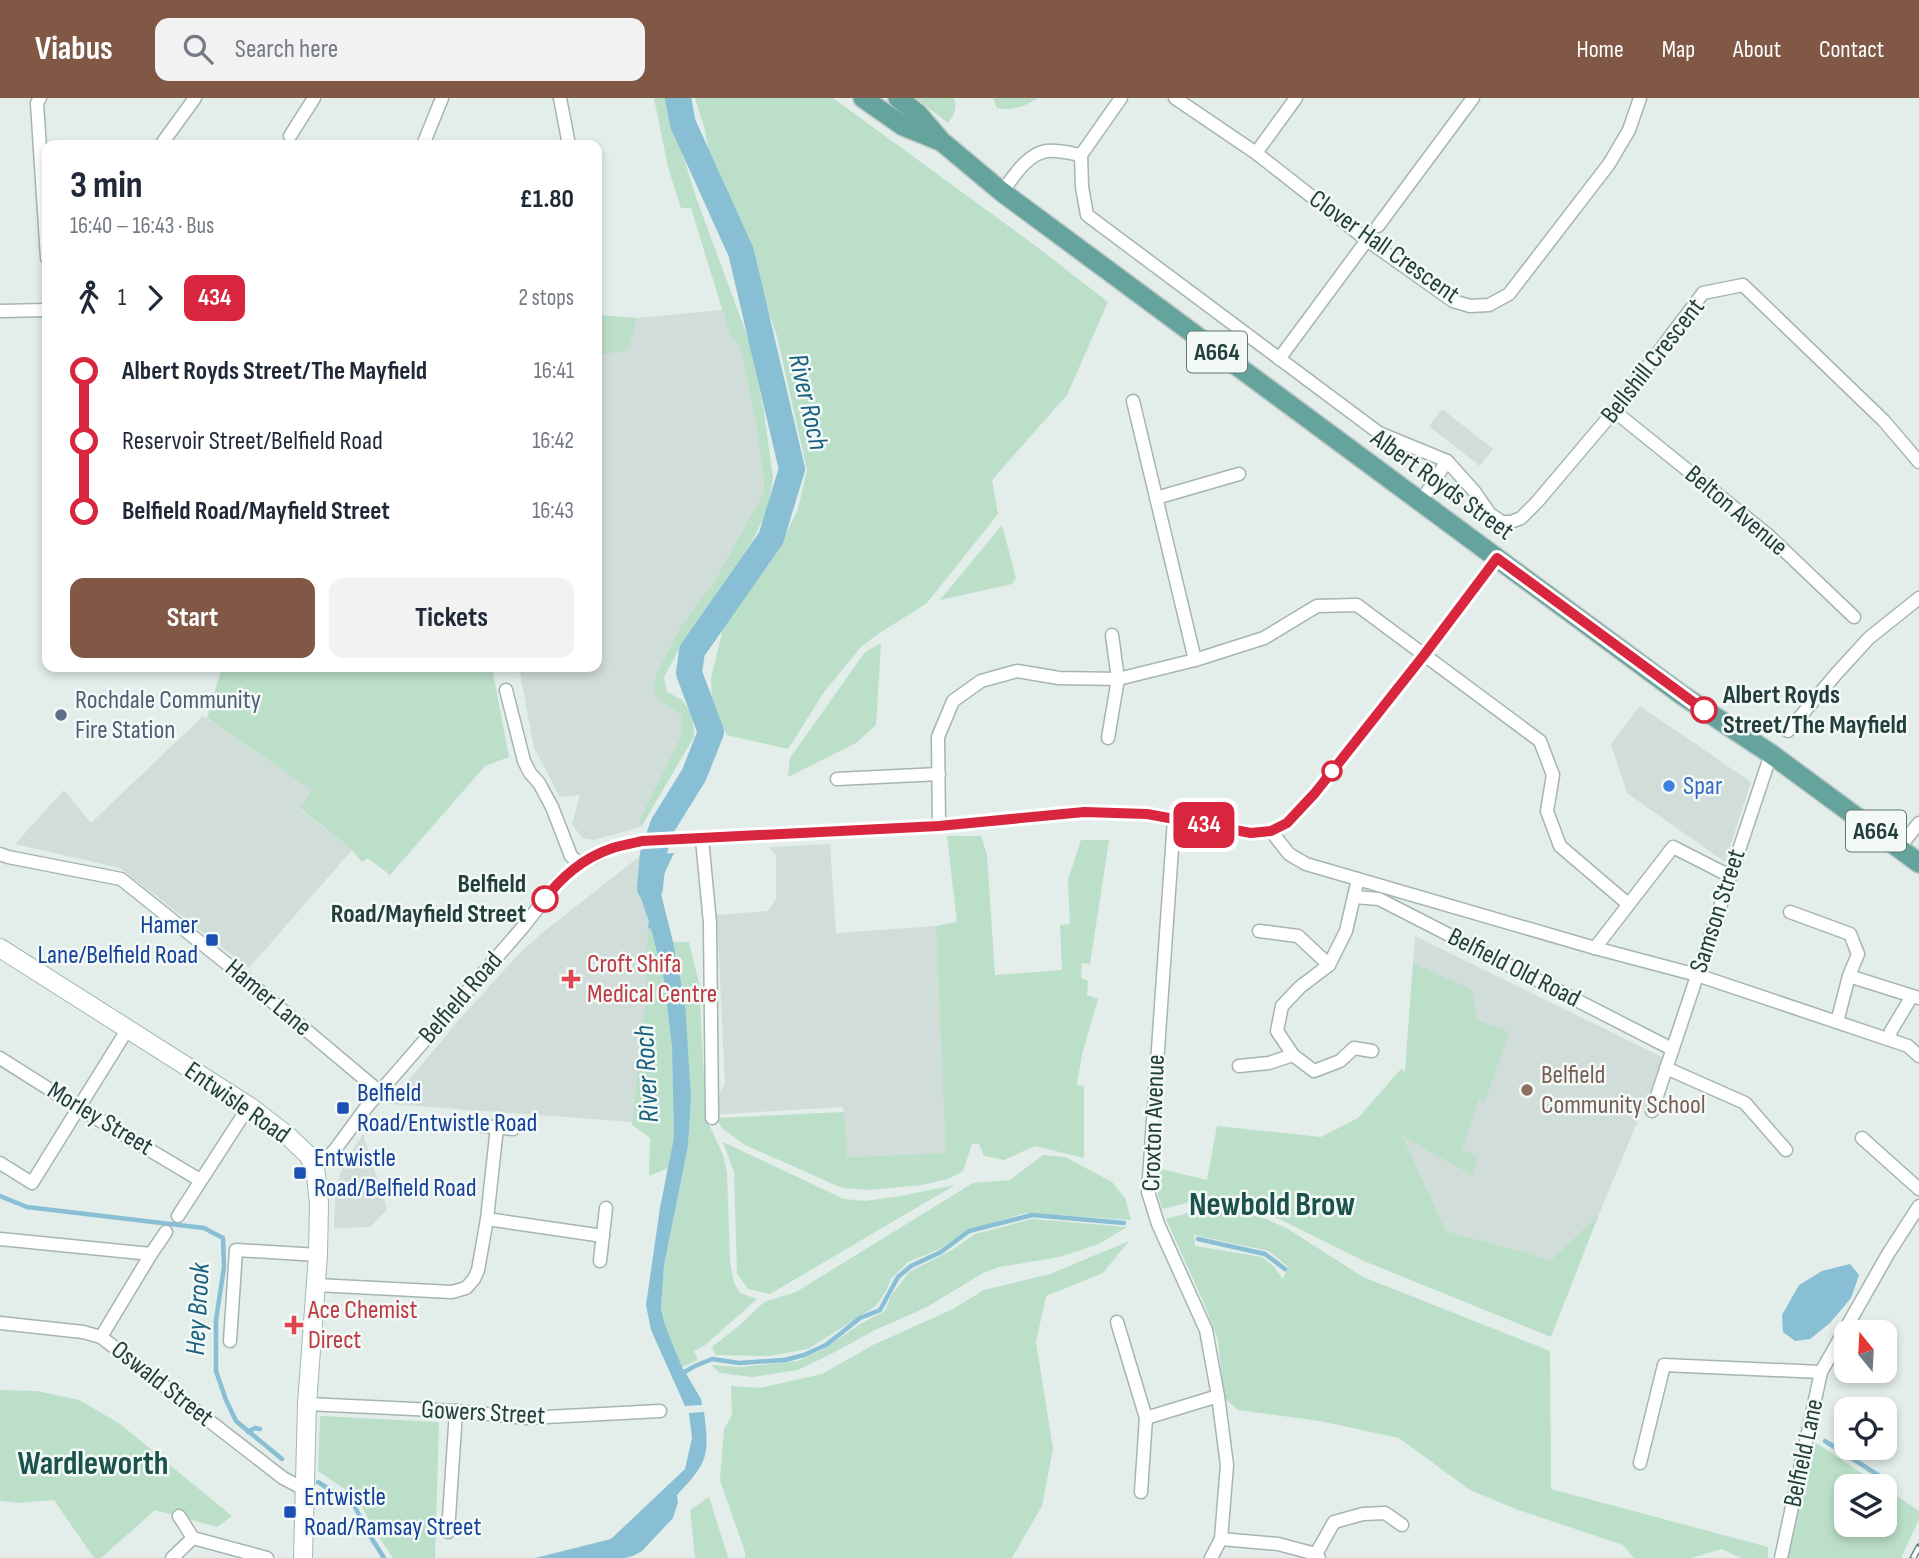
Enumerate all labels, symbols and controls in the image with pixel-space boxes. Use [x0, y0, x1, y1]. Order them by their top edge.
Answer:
search box [155, 18, 645, 81]
text: Viabus [35, 29, 113, 69]
icon: search [179, 30, 217, 68]
text: Search here [235, 34, 338, 65]
text: Home [1576, 35, 1624, 64]
text: Map [1662, 35, 1695, 64]
text: About [1733, 35, 1781, 64]
text: Contact [1819, 35, 1884, 64]
text: 3 min [70, 163, 143, 208]
text: £1.80 [519, 184, 574, 215]
street label: Clover Hall Crescent [1303, 184, 1465, 310]
text: 16:40 – 16:43 · Bus [70, 212, 214, 240]
icon: walk [70, 279, 108, 317]
icon: forward [136, 279, 174, 317]
text: 434 [198, 283, 231, 312]
text: 1 [118, 284, 126, 312]
text: 2 stops [518, 284, 574, 312]
street label: Bellshill Crescent [1595, 292, 1711, 430]
road number: A664 [1187, 331, 1247, 372]
water label: River Roch [781, 351, 835, 454]
text: Albert Royds Street/The Mayfield [122, 356, 427, 387]
text: 16:41 [534, 357, 574, 385]
street label: Albert Royds Street [1364, 422, 1519, 547]
text: Reservoir Street/Belfield Road [122, 426, 383, 457]
text: 16:42 [532, 427, 574, 455]
street label: Belton Avenue [1678, 459, 1794, 563]
text: Belfield Road/Mayfield Street [122, 496, 390, 527]
text: 16:43 [532, 497, 574, 525]
button: Start [70, 578, 315, 658]
button: Tickets [329, 578, 574, 658]
place label: Albert Royds Street/The Mayfield [1722, 680, 1907, 741]
place label: Rochdale Community Fire Station [75, 685, 261, 746]
marker: Albert Royds Street/The Mayfield [1691, 697, 1717, 723]
marker: Rochdale Community Fire Station [53, 707, 69, 723]
unlabelled marker [1322, 761, 1342, 781]
place label: Spar [1683, 771, 1723, 802]
marker: Spar [1661, 778, 1677, 794]
line badge: 434 [1164, 802, 1244, 848]
text: 434 [1187, 810, 1221, 839]
road number: A664 [1846, 810, 1906, 852]
street label: Samson Street [1683, 845, 1753, 977]
place label: Belfield Road/Mayfield Street [331, 869, 526, 930]
marker: Belfield Road/Mayfield Street [532, 886, 558, 912]
place label: Hamer Lane/Belfield Road [37, 910, 199, 971]
street label: Belfield Old Road [1443, 921, 1585, 1015]
marker: Hamer Lane/Belfield Road [204, 932, 220, 948]
street label: Belfield Road [413, 946, 509, 1050]
place label: Croft Shifa Medical Centre [587, 949, 717, 1010]
street label: Hamer Lane [219, 953, 317, 1043]
marker: Croft Shifa Medical Centre [561, 969, 581, 989]
water label: River Roch [628, 1024, 666, 1124]
street label: Croxton Avenue [1136, 1054, 1172, 1192]
street label: Entwisle Road [178, 1055, 296, 1151]
place label: Belfield Community School [1541, 1060, 1706, 1121]
street label: Morley Street [42, 1075, 159, 1163]
place label: Belfield Road/Entwistle Road [357, 1078, 537, 1139]
marker: Belfield Community School [1519, 1082, 1535, 1098]
marker: Belfield Road/Entwistle Road [335, 1100, 351, 1116]
place label: Entwistle Road/Belfield Road [314, 1143, 477, 1204]
marker: Entwistle Road/Belfield Road [292, 1165, 308, 1181]
district label: Newbold Brow [1189, 1185, 1355, 1225]
water label: Hey Brook [179, 1260, 217, 1356]
place label: Ace Chemist Direct [307, 1295, 417, 1356]
marker: Ace Chemist Direct [286, 1317, 302, 1333]
north arrow [1834, 1320, 1897, 1382]
map controls [1834, 1320, 1897, 1537]
street label: Oswald Street [105, 1335, 219, 1434]
street label: Gowers Street [420, 1394, 546, 1432]
street label: Belfield Lane [1777, 1396, 1831, 1510]
button: locate [1834, 1397, 1897, 1460]
district label: Wardleworth [18, 1444, 168, 1484]
button: layers [1834, 1474, 1897, 1537]
place label: Entwistle Road/Ramsay Street [304, 1482, 481, 1543]
marker: Entwistle Road/Ramsay Street [282, 1504, 298, 1520]

